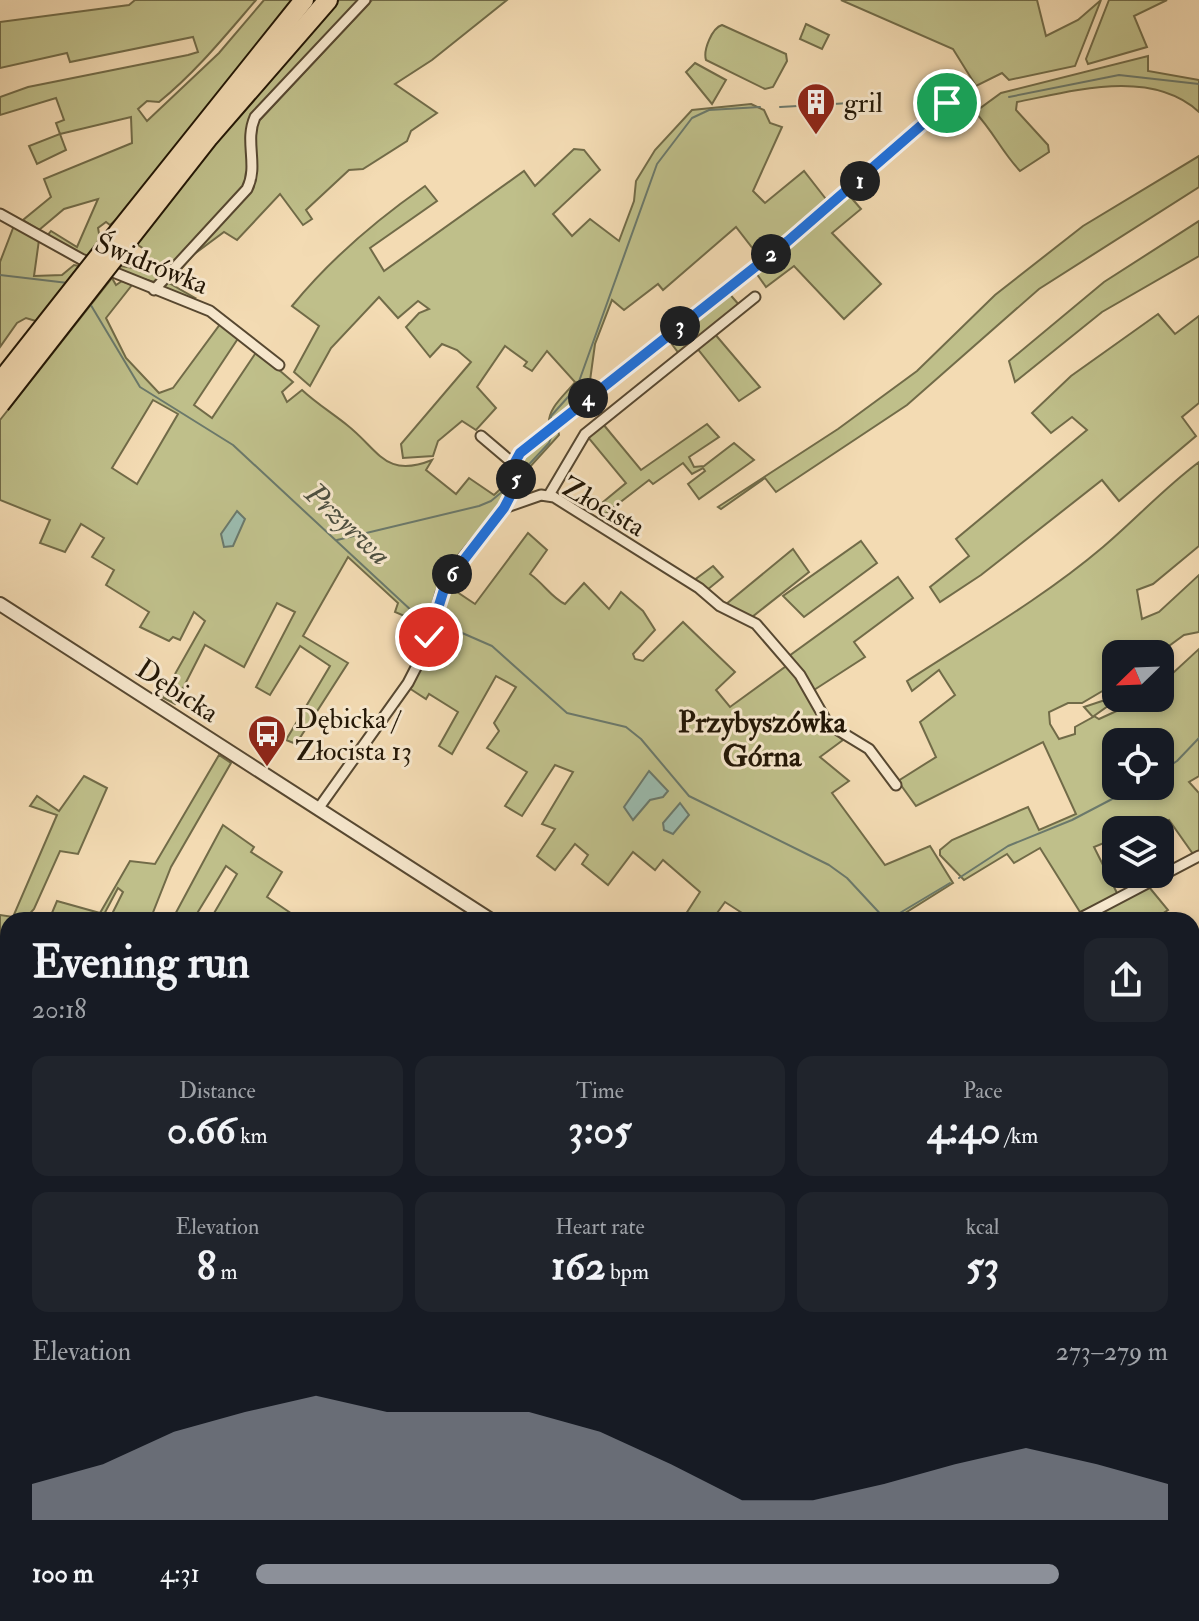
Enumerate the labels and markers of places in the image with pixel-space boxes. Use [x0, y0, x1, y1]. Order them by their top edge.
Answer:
pin [913, 69, 981, 137]
building icon: gril [795, 81, 837, 136]
place label: gril [844, 86, 883, 121]
pin: 1 [840, 161, 880, 201]
pin: 2 [751, 234, 791, 274]
pin: 3 [660, 306, 700, 346]
pin: 4 [568, 378, 608, 418]
pin: 5 [496, 459, 536, 499]
pin: 6 [432, 554, 472, 594]
pin [395, 603, 463, 671]
place label: Dębicka / Złocista 13 [295, 702, 412, 769]
bus stop icon: Dębicka / Złocista 13 [246, 713, 288, 768]

